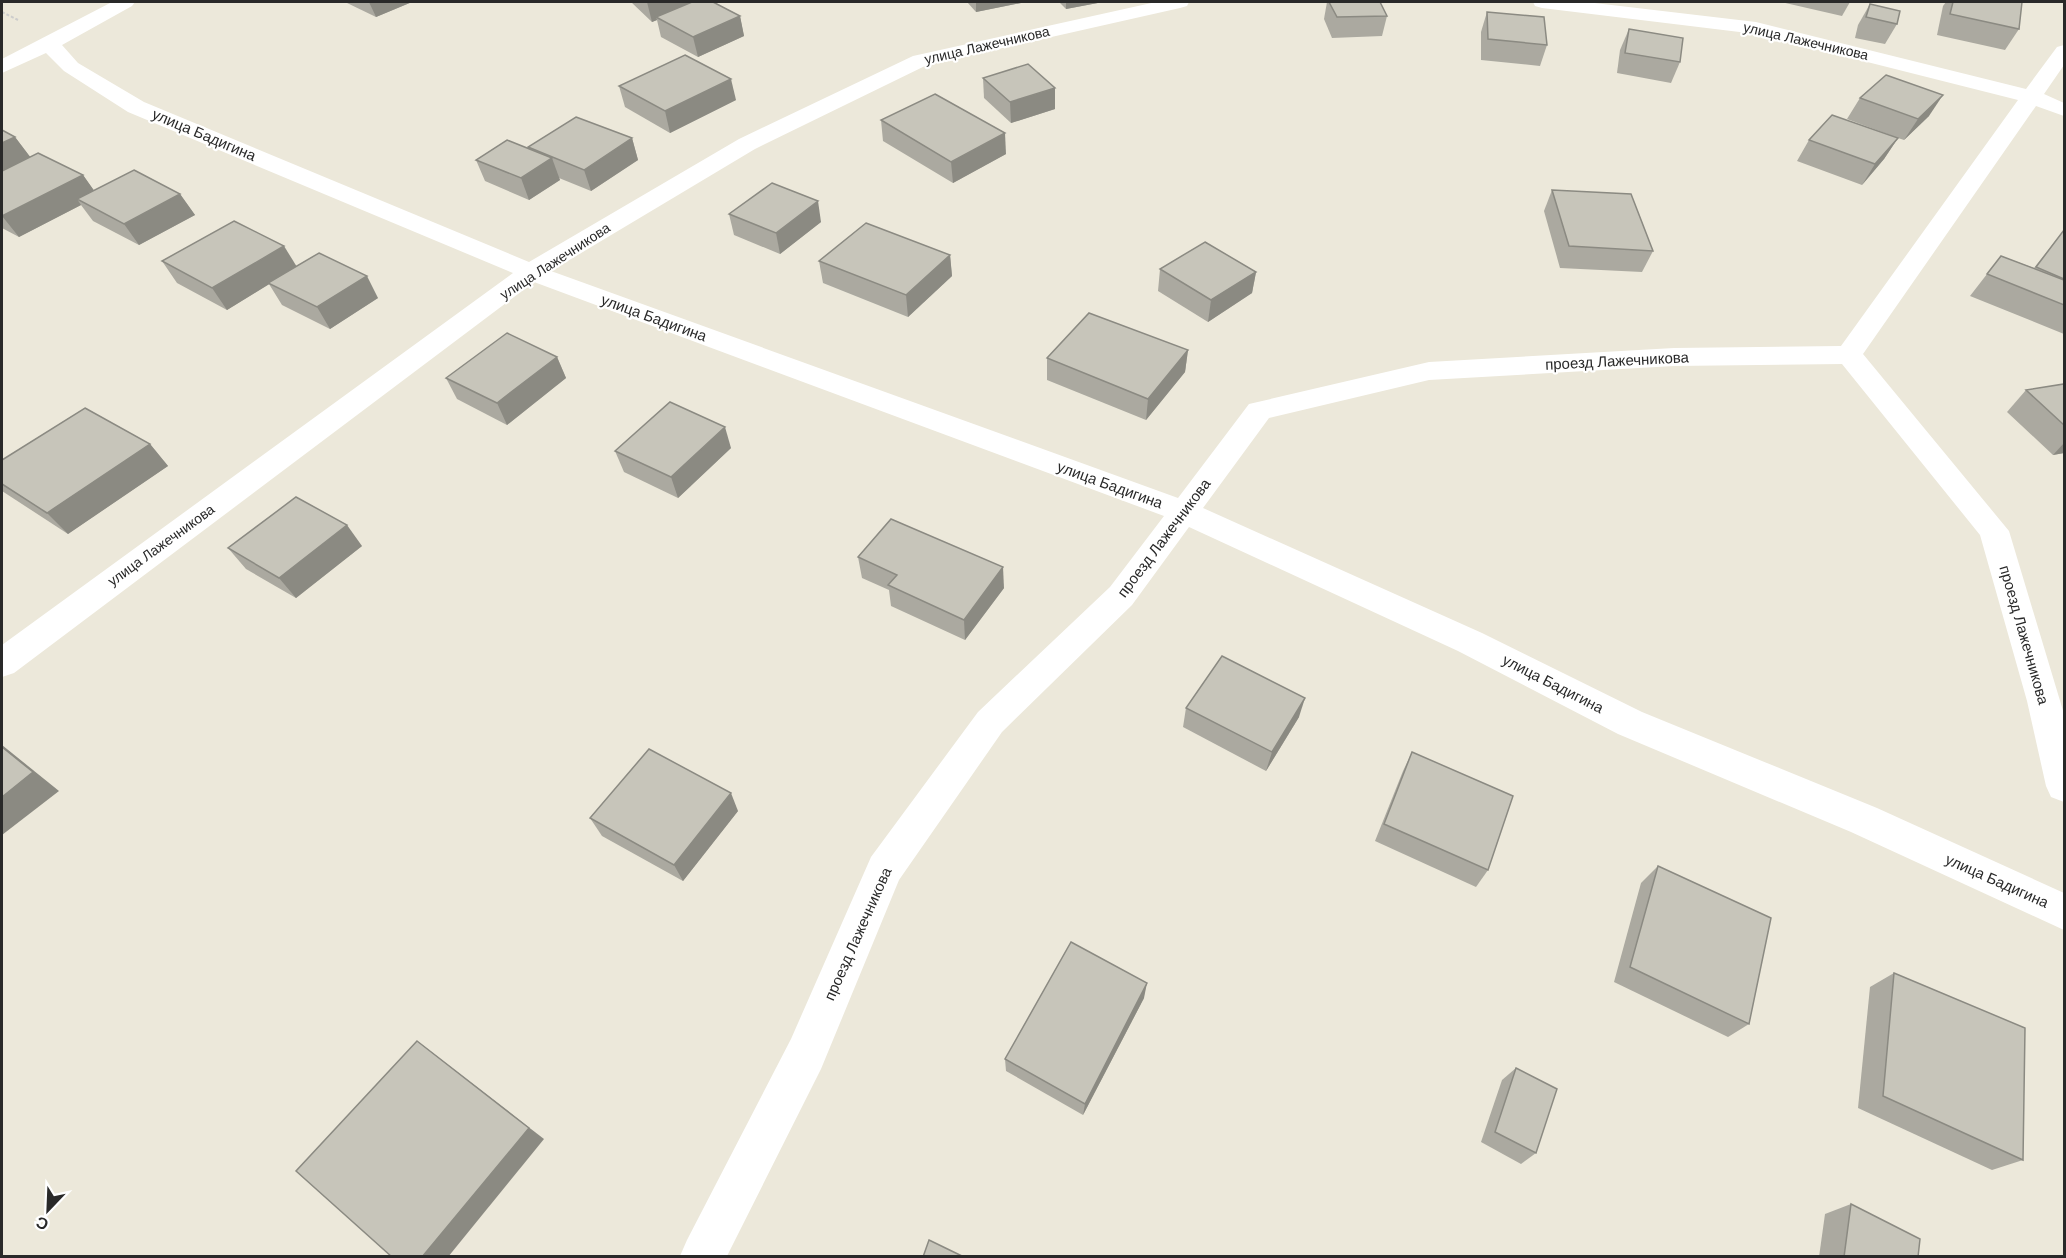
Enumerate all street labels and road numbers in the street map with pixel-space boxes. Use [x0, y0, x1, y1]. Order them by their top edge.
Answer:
street label: улица Лажечникова [1742, 18, 1871, 64]
street label: улица Лажечникова [923, 22, 1052, 68]
street label: улица Бадигина [149, 104, 260, 166]
street label: улица Лажечникова [496, 219, 614, 303]
street label: улица Бадигина [598, 290, 710, 347]
street label: проезд Лажечникова [1545, 347, 1690, 375]
street label: улица Бадигина [1054, 457, 1166, 514]
street label: проезд Лажечникова [1113, 474, 1216, 601]
street label: улица Лажечникова [104, 500, 218, 590]
street label: проезд Лажечникова [1995, 563, 2054, 708]
street label: улица Бадигина [1499, 650, 1608, 718]
street label: улица Бадигина [1942, 849, 2052, 913]
street label: проезд Лажечникова [820, 864, 897, 1004]

